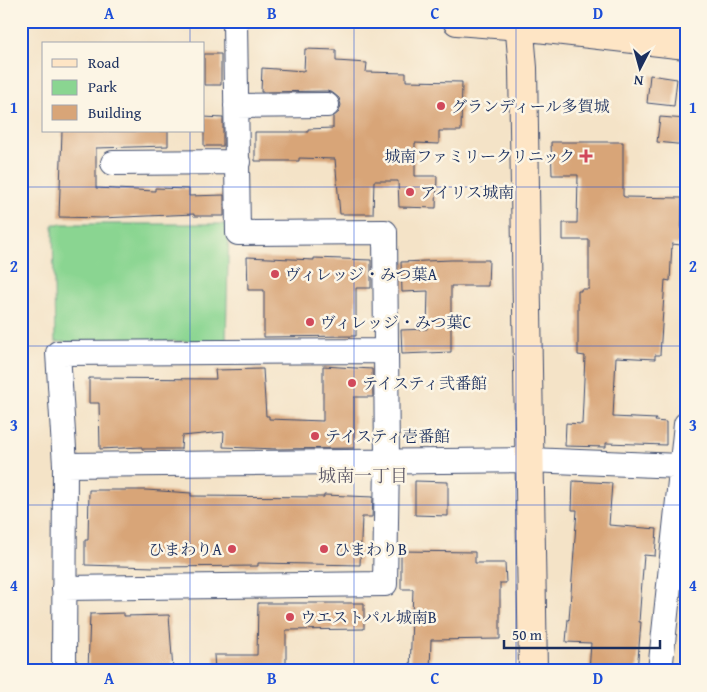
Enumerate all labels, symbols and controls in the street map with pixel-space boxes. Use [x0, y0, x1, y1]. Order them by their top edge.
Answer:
text: A [104, 1, 115, 25]
text: B [267, 1, 277, 25]
text: C [430, 1, 440, 25]
text: D [593, 1, 603, 25]
legend [42, 42, 205, 132]
north arrow [614, 42, 664, 92]
text: Road [88, 52, 119, 73]
text: N [632, 70, 644, 91]
text: Park [88, 76, 117, 97]
place label: グランディール多賀城 [451, 94, 609, 118]
text: 1 [10, 95, 18, 119]
text: 1 [689, 95, 697, 119]
marker: グランディール多賀城 [435, 100, 447, 112]
text: Building [88, 102, 142, 123]
place label: 城南ファミリークリニック [384, 144, 575, 168]
marker: 城南ファミリークリニック [579, 149, 593, 163]
place label: アイリス城南 [420, 180, 514, 204]
marker: アイリス城南 [404, 186, 416, 198]
text: 2 [10, 254, 18, 278]
text: 2 [689, 254, 697, 278]
place label: ヴィレッジ・みつ葉A [285, 262, 438, 286]
marker: ヴィレッジ・みつ葉A [269, 268, 281, 280]
place label: ヴィレッジ・みつ葉C [320, 310, 472, 334]
marker: ヴィレッジ・みつ葉C [304, 316, 316, 328]
place label: テイスティ弐番館 [362, 371, 487, 395]
marker: テイスティ弐番館 [346, 377, 358, 389]
text: 3 [10, 413, 18, 437]
text: 3 [689, 413, 697, 437]
place label: テイスティ壱番館 [325, 424, 450, 448]
marker: テイスティ壱番館 [309, 430, 321, 442]
district label: 城南一丁目 [318, 462, 408, 489]
place label: ひまわりA [148, 537, 222, 561]
place label: ひまわりB [334, 537, 407, 561]
marker: ひまわりA [226, 543, 238, 555]
marker: ひまわりB [318, 543, 330, 555]
text: 4 [10, 573, 18, 597]
text: 4 [689, 573, 697, 597]
place label: ウエストパル城南B [300, 605, 437, 629]
marker: ウエストパル城南B [284, 611, 296, 623]
scale bar [504, 617, 661, 649]
text: 50 m [512, 624, 543, 645]
text: A [104, 666, 115, 690]
text: B [267, 666, 277, 690]
text: C [430, 666, 440, 690]
text: D [593, 666, 603, 690]

